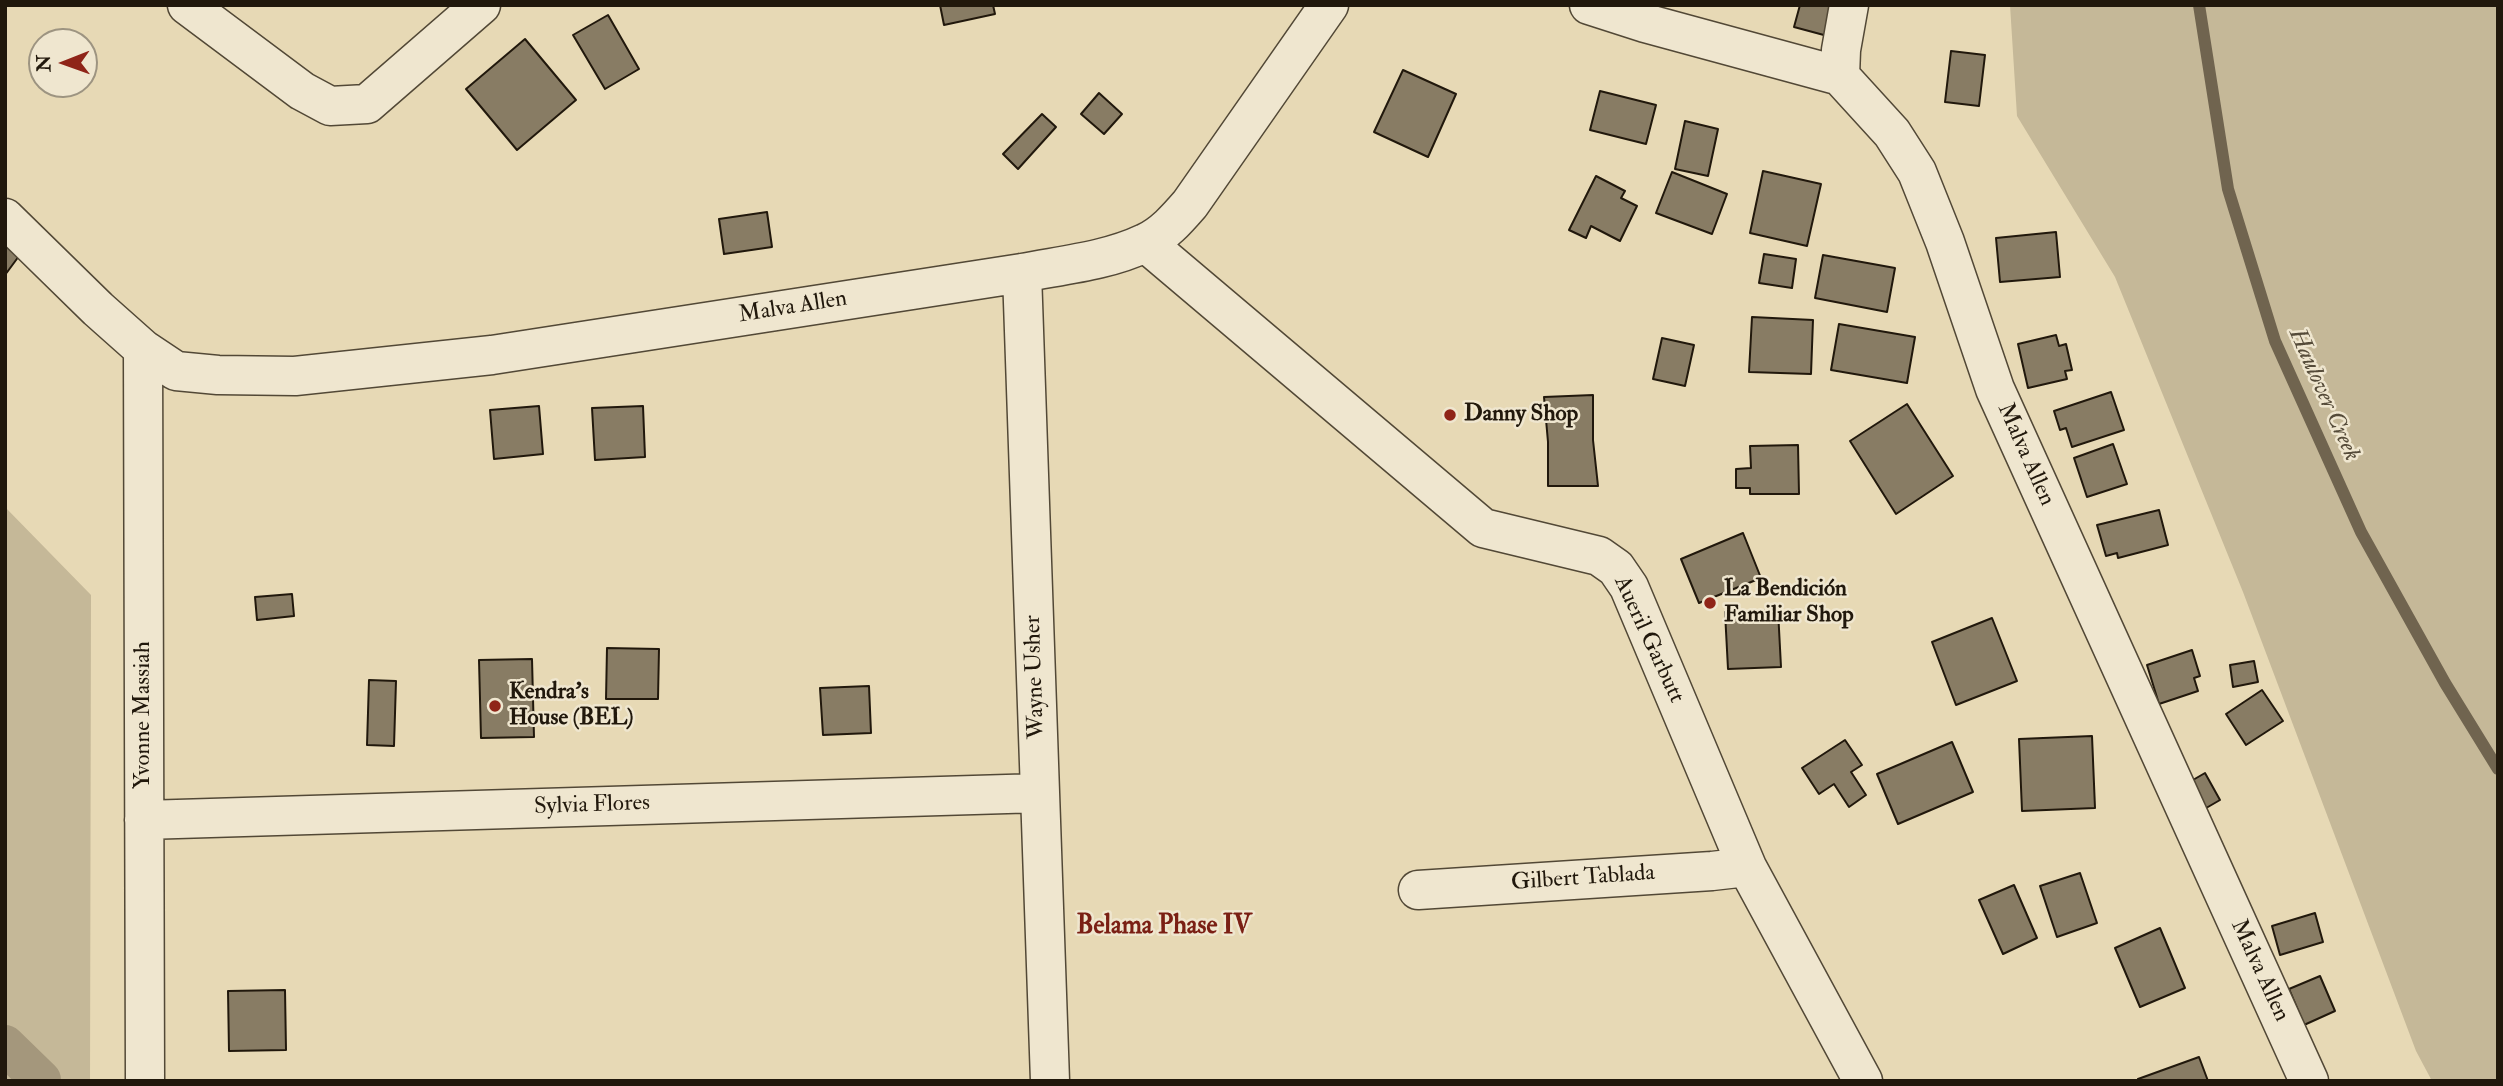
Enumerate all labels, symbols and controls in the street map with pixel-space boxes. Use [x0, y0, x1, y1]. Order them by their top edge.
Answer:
north arrow [28, 28, 98, 98]
text: N [32, 55, 56, 72]
street label: Malva Allen [737, 286, 849, 330]
water label: Haulover Creek [2281, 324, 2365, 466]
street label: Malva Allen [1990, 399, 2060, 511]
place label: Danny Shop [1464, 401, 1578, 429]
marker: Danny Shop [1442, 407, 1458, 423]
street label: Aueril Garbutt [1607, 572, 1689, 708]
place label: La Bendición Familiar Shop [1724, 576, 1854, 630]
marker: La Bendición Familiar Shop [1702, 595, 1718, 611]
street label: Wayne Usher [1020, 615, 1052, 739]
street label: Yvonne Massiah [130, 641, 158, 789]
place label: Kendra’s House (BEL) [509, 679, 634, 733]
marker: Kendra’s House (BEL) [487, 698, 503, 714]
street label: Sylvia Flores [534, 790, 650, 822]
street label: Gilbert Tablada [1510, 860, 1656, 898]
district label: Belama Phase IV [1076, 911, 1252, 943]
street label: Malva Allen [2223, 916, 2295, 1026]

